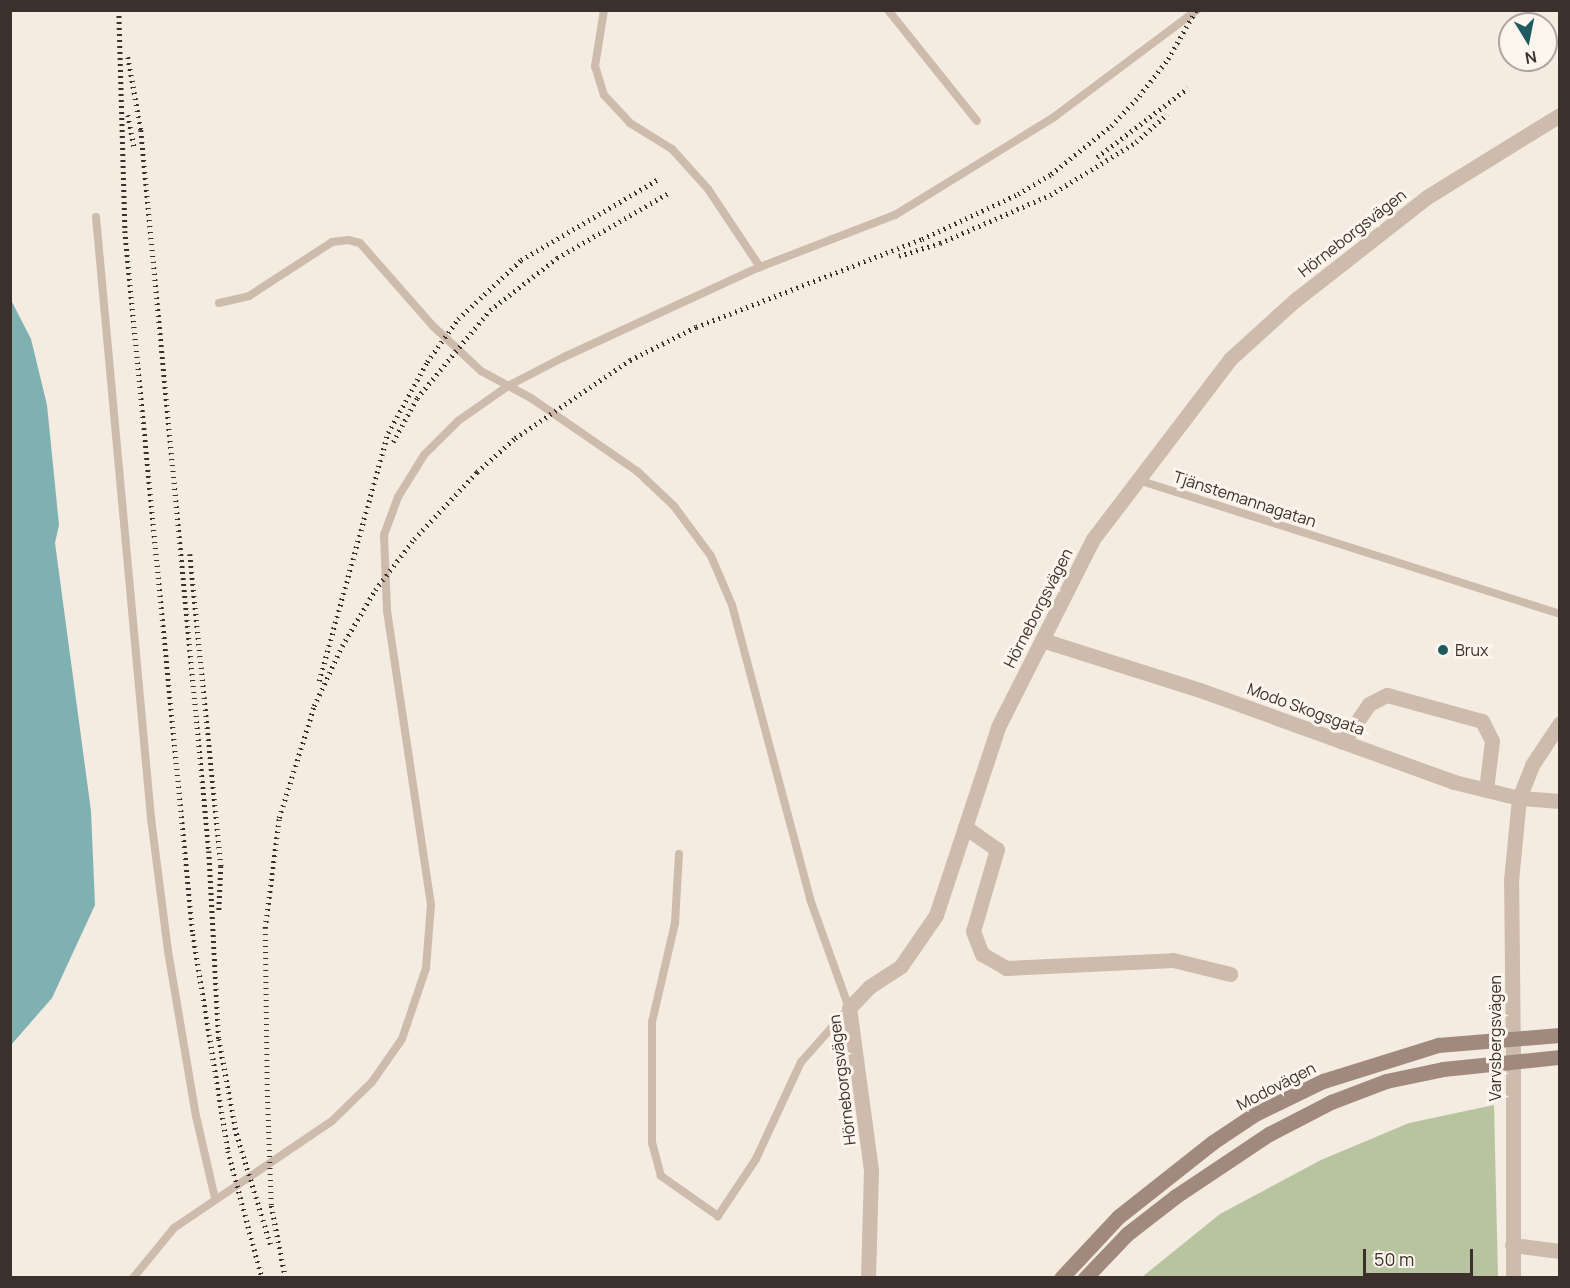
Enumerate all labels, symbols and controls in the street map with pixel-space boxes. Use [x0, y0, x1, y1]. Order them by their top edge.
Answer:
north arrow [1498, 12, 1558, 72]
text: N [1523, 46, 1538, 70]
street label: Hörneborgsvägen [1294, 185, 1410, 281]
street label: Tjänstemannagatan [1171, 467, 1319, 531]
street label: Hörneborgsvägen [1000, 545, 1076, 671]
place label: Brux [1455, 640, 1489, 660]
marker: Brux [1436, 643, 1450, 657]
street label: Modo Skogsgata [1245, 679, 1367, 739]
street label: Varvsbergsvägen [1485, 975, 1505, 1101]
street label: Hörneborgsvägen [824, 1014, 860, 1146]
street label: Modovägen [1233, 1058, 1319, 1114]
scale bar [1366, 1237, 1476, 1275]
text: 50 m [1374, 1247, 1414, 1271]

